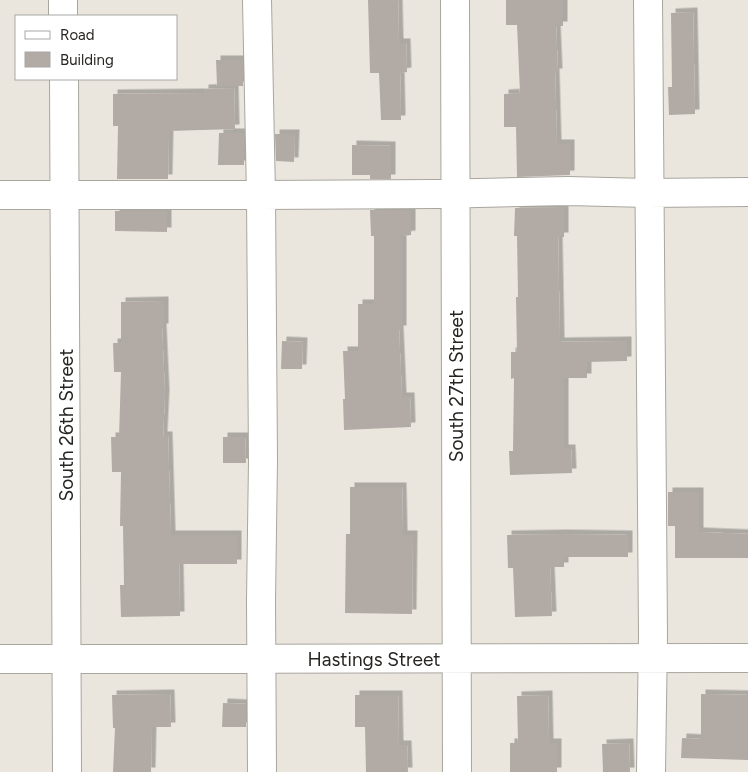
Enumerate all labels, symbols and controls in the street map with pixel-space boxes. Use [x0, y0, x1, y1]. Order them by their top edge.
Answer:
legend [15, 15, 178, 80]
text: Road [60, 26, 95, 44]
text: Building [60, 51, 114, 69]
street label: South 27th Street [445, 310, 468, 462]
street label: South 26th Street [55, 349, 78, 501]
street label: Hastings Street [308, 648, 440, 671]

